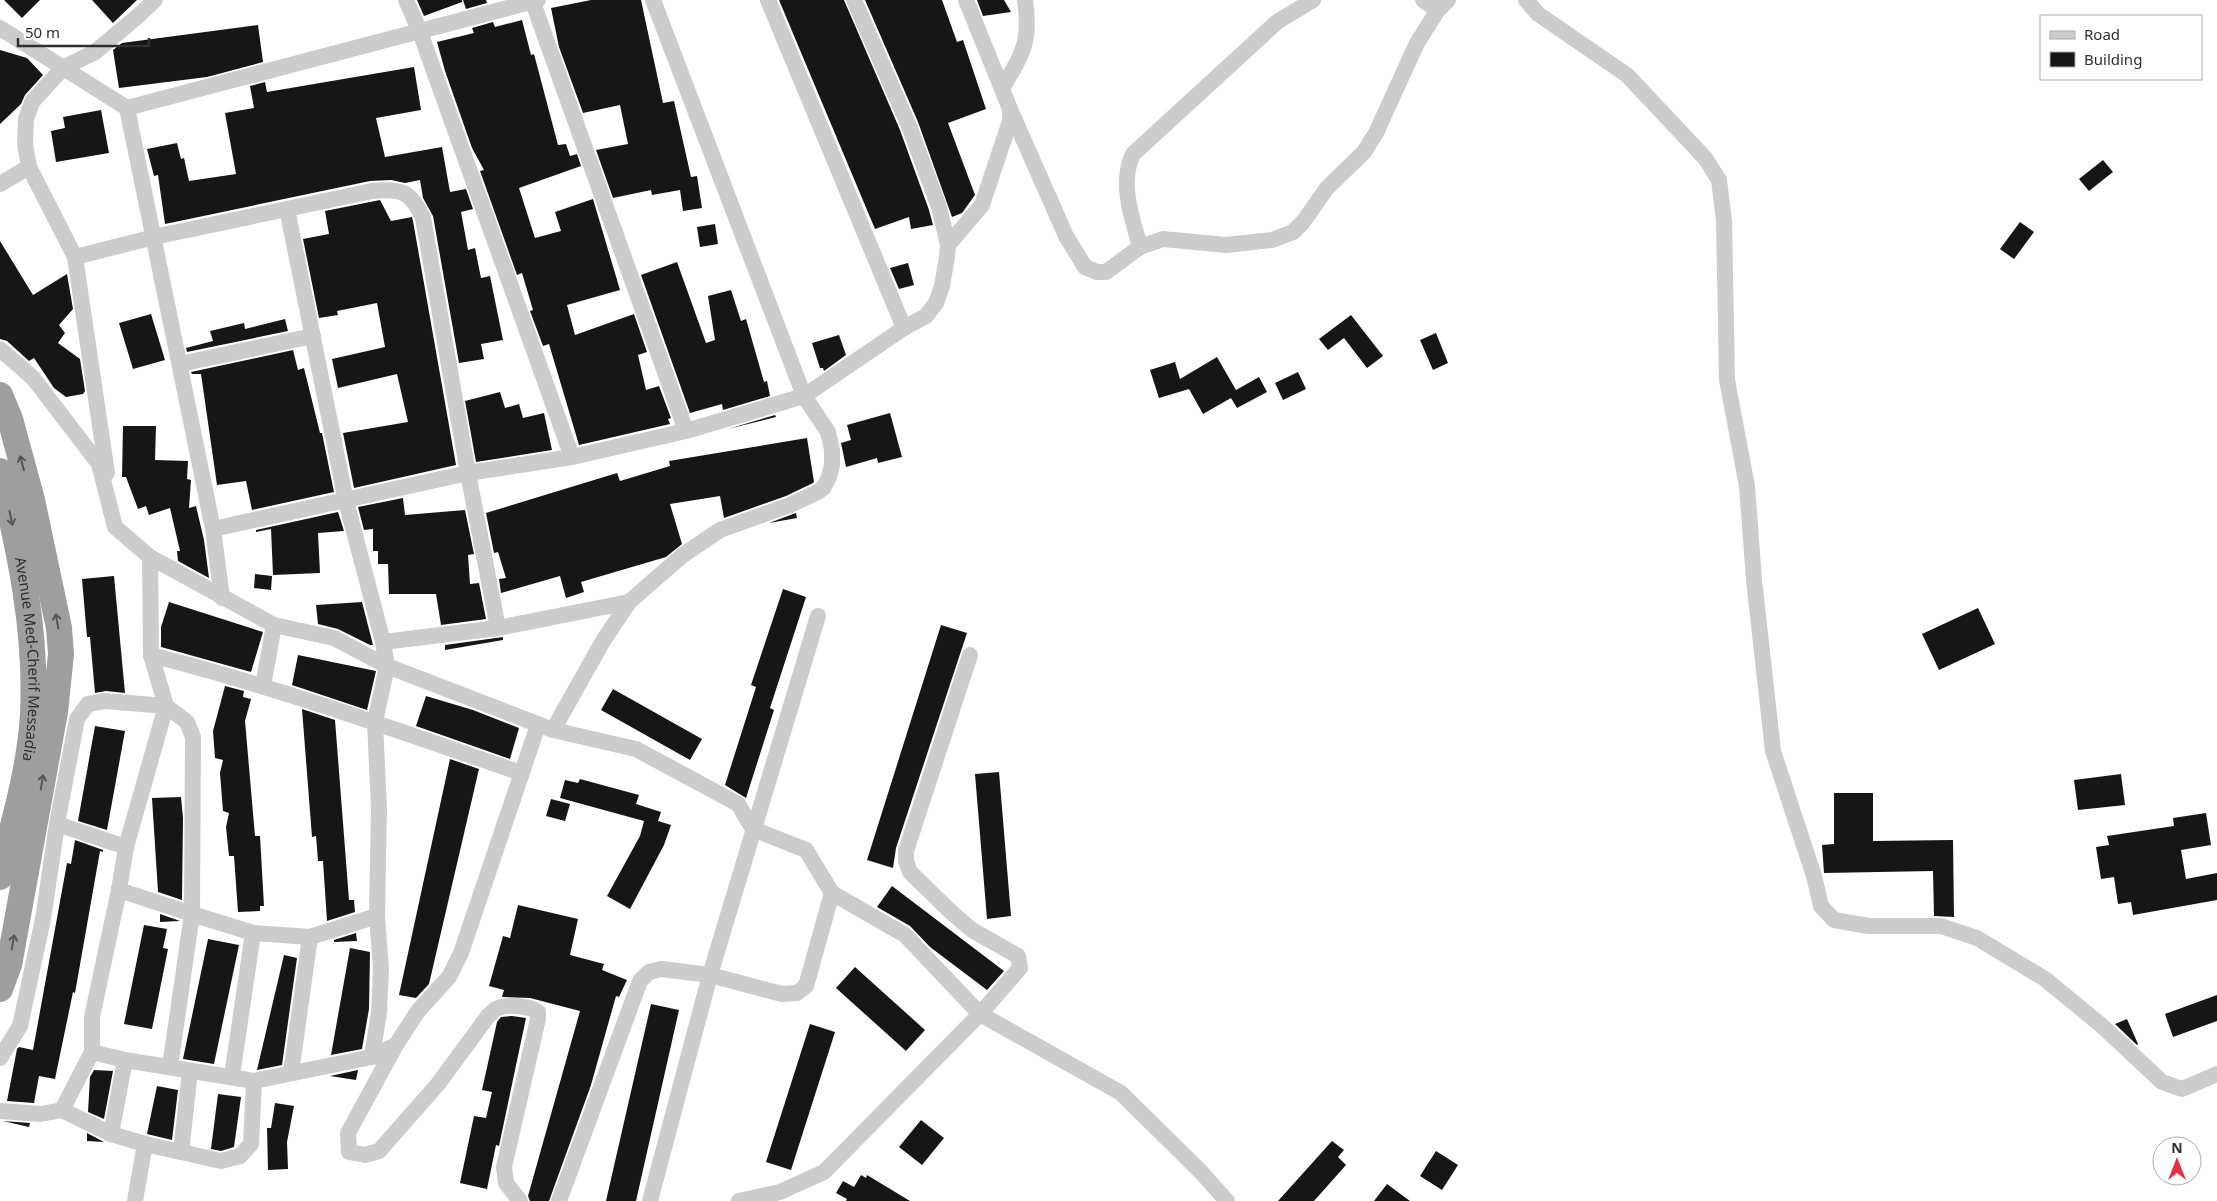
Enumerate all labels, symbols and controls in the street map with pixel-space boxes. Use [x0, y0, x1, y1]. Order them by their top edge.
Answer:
scale bar [18, 15, 149, 47]
legend [2040, 15, 2202, 80]
text: 50 m [25, 22, 60, 42]
text: Road [2084, 24, 2120, 44]
text: Building [2084, 49, 2142, 69]
one-way arrow [17, 455, 26, 471]
one-way arrow [7, 510, 16, 526]
street label: Avenue Med-Cherif Messadia [11, 555, 45, 763]
one-way arrow [52, 614, 62, 630]
one-way arrow [38, 774, 48, 790]
one-way arrow [8, 934, 18, 950]
north arrow [2152, 1136, 2202, 1186]
text: N [2171, 1138, 2183, 1157]

